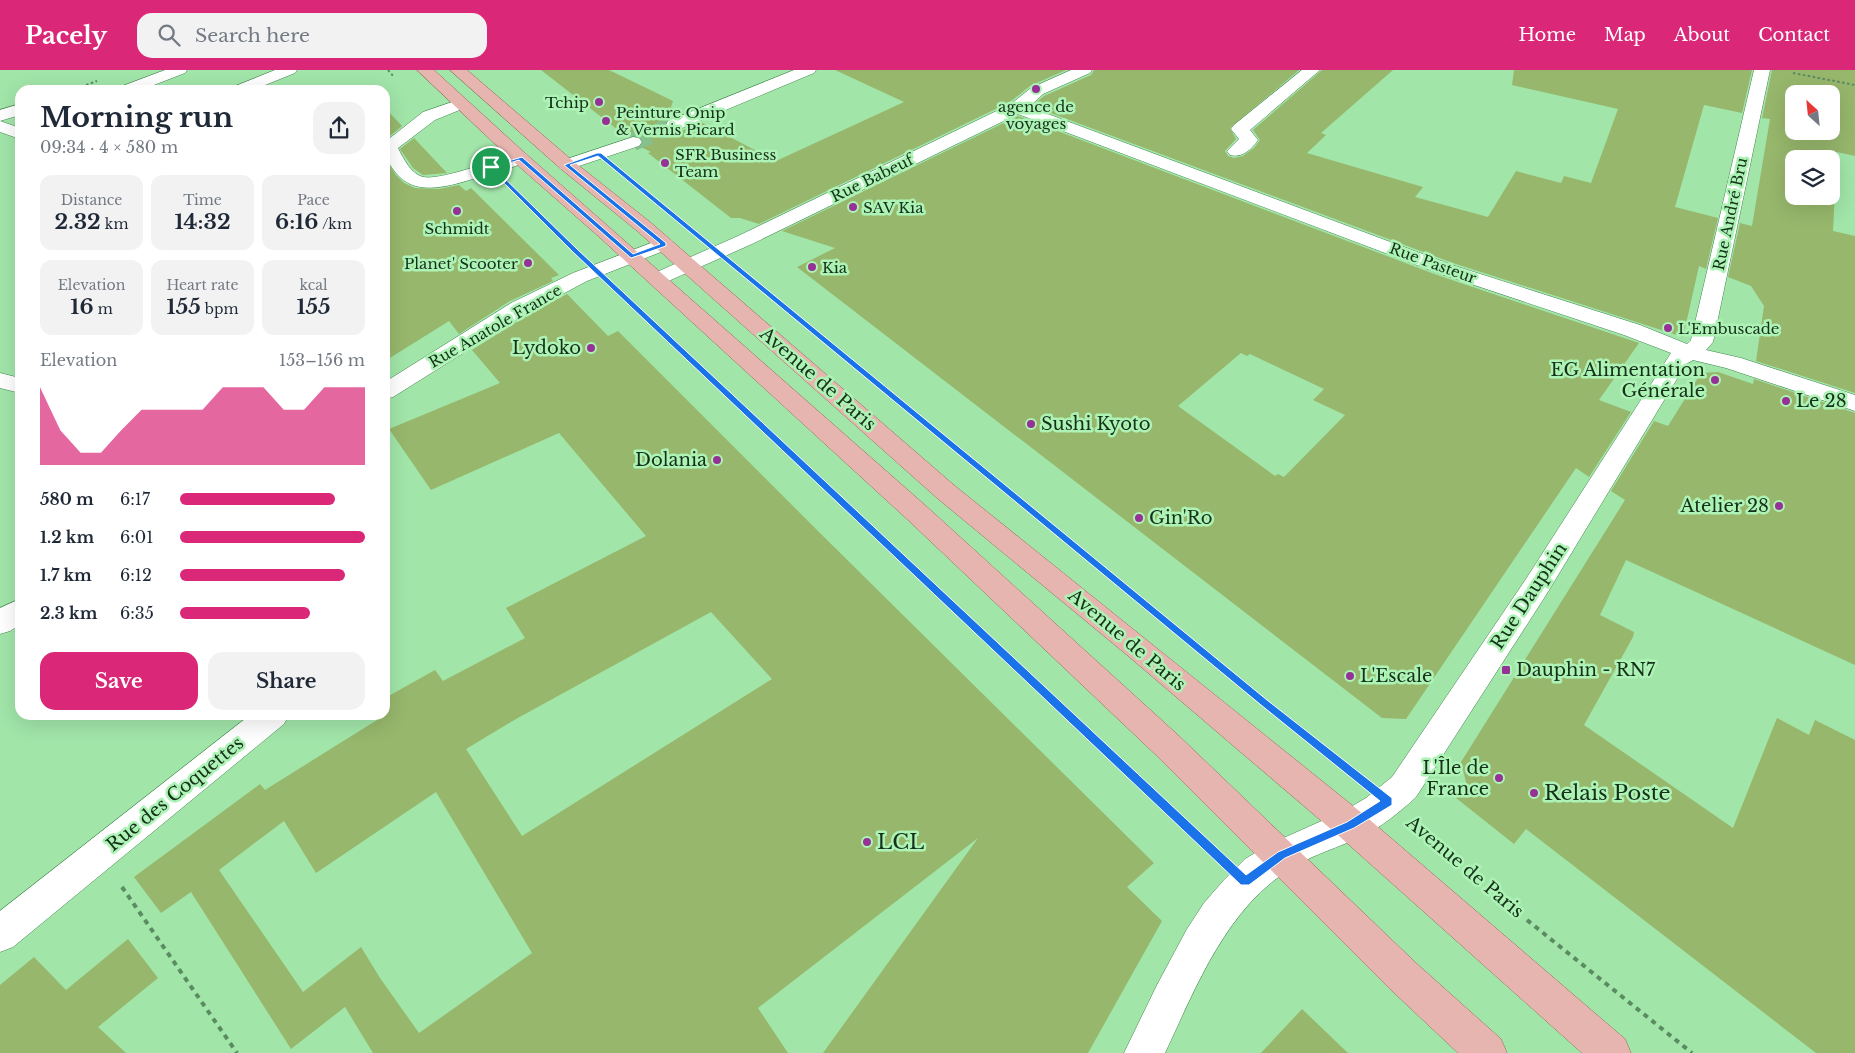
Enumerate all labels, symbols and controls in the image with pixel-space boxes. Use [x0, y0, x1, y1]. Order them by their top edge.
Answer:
search box [137, 13, 487, 58]
text: Pacely [25, 21, 107, 50]
icon: search [155, 21, 183, 49]
text: Search here [195, 24, 310, 47]
text: Home [1518, 24, 1576, 46]
text: Map [1604, 24, 1646, 46]
text: About [1674, 24, 1730, 46]
text: Contact [1758, 24, 1830, 46]
marker: agence de voyages [1030, 83, 1042, 95]
north arrow [1785, 85, 1840, 140]
map controls [1785, 85, 1840, 205]
place label: Tchip [545, 93, 589, 112]
marker: Tchip [593, 96, 605, 108]
place label: agence de voyages [998, 97, 1074, 133]
text: Morning run [40, 100, 233, 135]
button: share [313, 102, 365, 154]
place label: Peinture Onip & Vernis Picard [616, 103, 735, 139]
marker: Peinture Onip & Vernis Picard [600, 115, 612, 127]
text: 09:34 · 4 × 580 m [40, 137, 178, 157]
place label: SFR Business Team [675, 145, 777, 181]
pin [470, 146, 512, 188]
street label: Rue Babeuf [828, 149, 918, 206]
button: layers [1785, 150, 1840, 205]
icon: arrive [477, 153, 505, 181]
street label: Rue André Bru [1709, 156, 1751, 272]
marker: SFR Business Team [659, 157, 671, 169]
text: Distance [61, 191, 122, 209]
text: Time [183, 191, 222, 209]
text: Pace [297, 191, 330, 209]
place label: SAV Kia [863, 198, 924, 217]
marker: SAV Kia [847, 201, 859, 213]
marker: Schmidt [451, 205, 463, 217]
text: 2.32 [55, 209, 101, 235]
text: 14:32 [174, 209, 231, 235]
text: 6:16 [275, 209, 318, 235]
text: km [101, 215, 128, 233]
text: /km [318, 215, 352, 233]
place label: Schmidt [424, 219, 490, 238]
street label: Rue Pasteur [1387, 238, 1480, 288]
place label: Planet' Scooter [404, 254, 519, 273]
marker: Planet' Scooter [522, 257, 534, 269]
place label: Kia [822, 258, 848, 277]
marker: Kia [806, 261, 818, 273]
text: Elevation [58, 276, 125, 294]
text: Heart rate [166, 276, 239, 294]
text: kcal [300, 276, 327, 294]
street label: Rue Anatole France [425, 280, 565, 372]
text: 16 [70, 294, 94, 320]
text: 155 [167, 294, 201, 320]
text: 155 [296, 294, 331, 320]
text: m [94, 300, 113, 318]
text: bpm [201, 300, 238, 318]
place label: L'Embuscade [1678, 319, 1779, 338]
street label: Avenue de Paris [755, 322, 880, 435]
marker: L'Embuscade [1662, 322, 1674, 334]
place label: Lydoko [512, 337, 581, 359]
marker: Lydoko [585, 342, 597, 354]
text: Elevation [40, 350, 117, 370]
text: 153–156 m [279, 350, 365, 370]
place label: EG Alimentation Générale [1550, 359, 1705, 402]
marker: EG Alimentation Générale [1709, 374, 1721, 386]
place label: Le 28 [1796, 390, 1847, 412]
marker: Le 28 [1780, 395, 1792, 407]
place label: Sushi Kyoto [1041, 413, 1151, 435]
marker: Sushi Kyoto [1025, 418, 1037, 430]
place label: Dolania [635, 449, 707, 471]
marker: Dolania [711, 454, 723, 466]
text: 580 m [40, 489, 94, 509]
text: 6:17 [120, 489, 150, 509]
place label: Atelier 28 [1680, 495, 1769, 517]
marker: Atelier 28 [1773, 500, 1785, 512]
place label: Gin'Ro [1149, 507, 1212, 529]
marker: Gin'Ro [1133, 512, 1145, 524]
text: 1.2 km [40, 527, 94, 547]
text: 6:01 [120, 527, 153, 547]
street label: Rue Dauphin [1486, 539, 1572, 653]
text: 1.7 km [40, 565, 92, 585]
text: 6:12 [120, 565, 152, 585]
street label: Avenue de Paris [1063, 584, 1190, 695]
text: 2.3 km [40, 603, 97, 623]
text: 6:35 [120, 603, 154, 623]
button: Save [40, 652, 198, 710]
button: Share [208, 652, 365, 710]
place label: Dauphin - RN7 [1516, 659, 1656, 681]
marker: Dauphin - RN7 [1500, 664, 1512, 676]
place label: L'Escale [1360, 665, 1432, 687]
marker: L'Escale [1344, 670, 1356, 682]
street label: Rue des Coquettes [102, 732, 248, 856]
place label: L'Île de France [1422, 756, 1489, 800]
marker: L'Île de France [1493, 772, 1505, 784]
place label: Relais Poste [1544, 780, 1671, 806]
marker: Relais Poste [1528, 787, 1540, 799]
street label: Avenue de Paris [1401, 811, 1528, 922]
place label: LCL [877, 829, 924, 855]
marker: LCL [861, 836, 873, 848]

